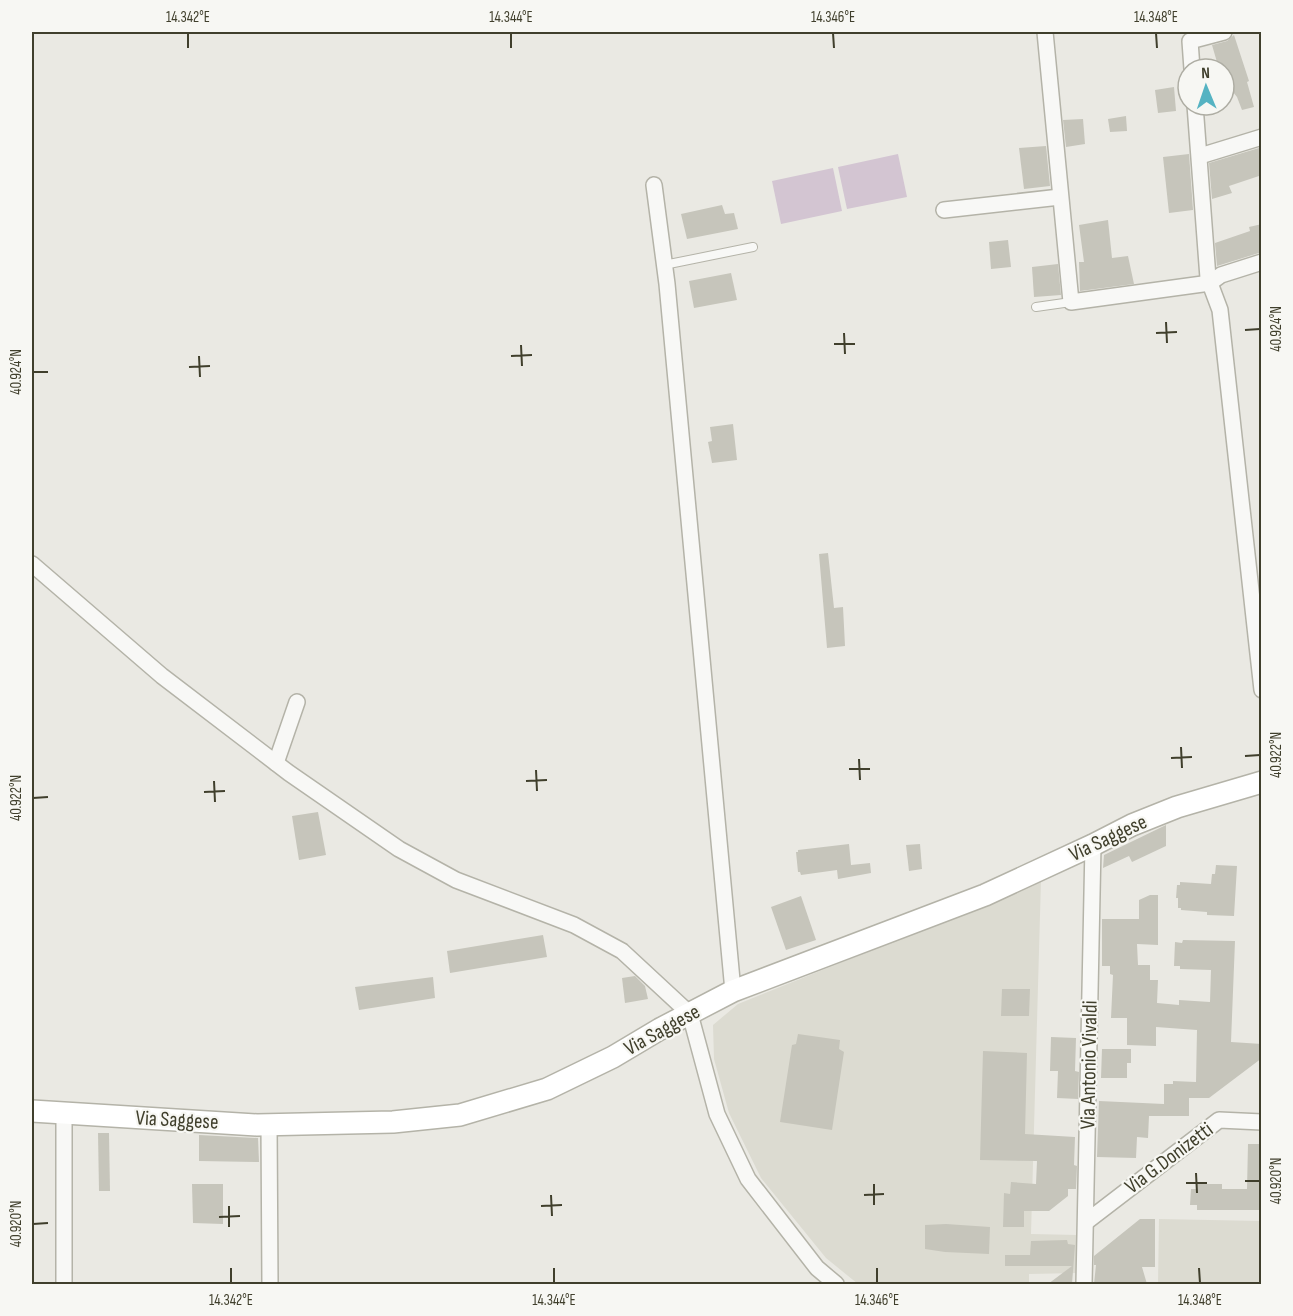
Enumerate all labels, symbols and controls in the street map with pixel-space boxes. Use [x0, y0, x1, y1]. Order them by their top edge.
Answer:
text: 14.342°E [166, 8, 210, 27]
text: 14.344°E [489, 8, 533, 27]
text: 14.346°E [811, 8, 855, 27]
text: 14.348°E [1134, 8, 1178, 27]
north arrow [1176, 57, 1236, 117]
text: N [1201, 64, 1210, 83]
text: 40.924°N [1267, 306, 1286, 352]
text: 40.924°N [7, 349, 26, 395]
text: 40.922°N [1267, 732, 1286, 778]
text: 40.922°N [7, 775, 26, 821]
street label: Via Saggese [1065, 809, 1151, 867]
street label: Via Saggese [620, 999, 704, 1061]
street label: Via Antonio Vivaldi [1075, 1000, 1103, 1130]
street label: Via Saggese [135, 1105, 219, 1135]
street label: Via G.Donizetti [1120, 1117, 1218, 1199]
text: 40.920°N [1267, 1158, 1286, 1204]
text: 40.920°N [7, 1201, 26, 1247]
text: 14.342°E [209, 1291, 253, 1310]
text: 14.344°E [532, 1291, 576, 1310]
text: 14.346°E [855, 1291, 899, 1310]
text: 14.348°E [1178, 1291, 1222, 1310]

